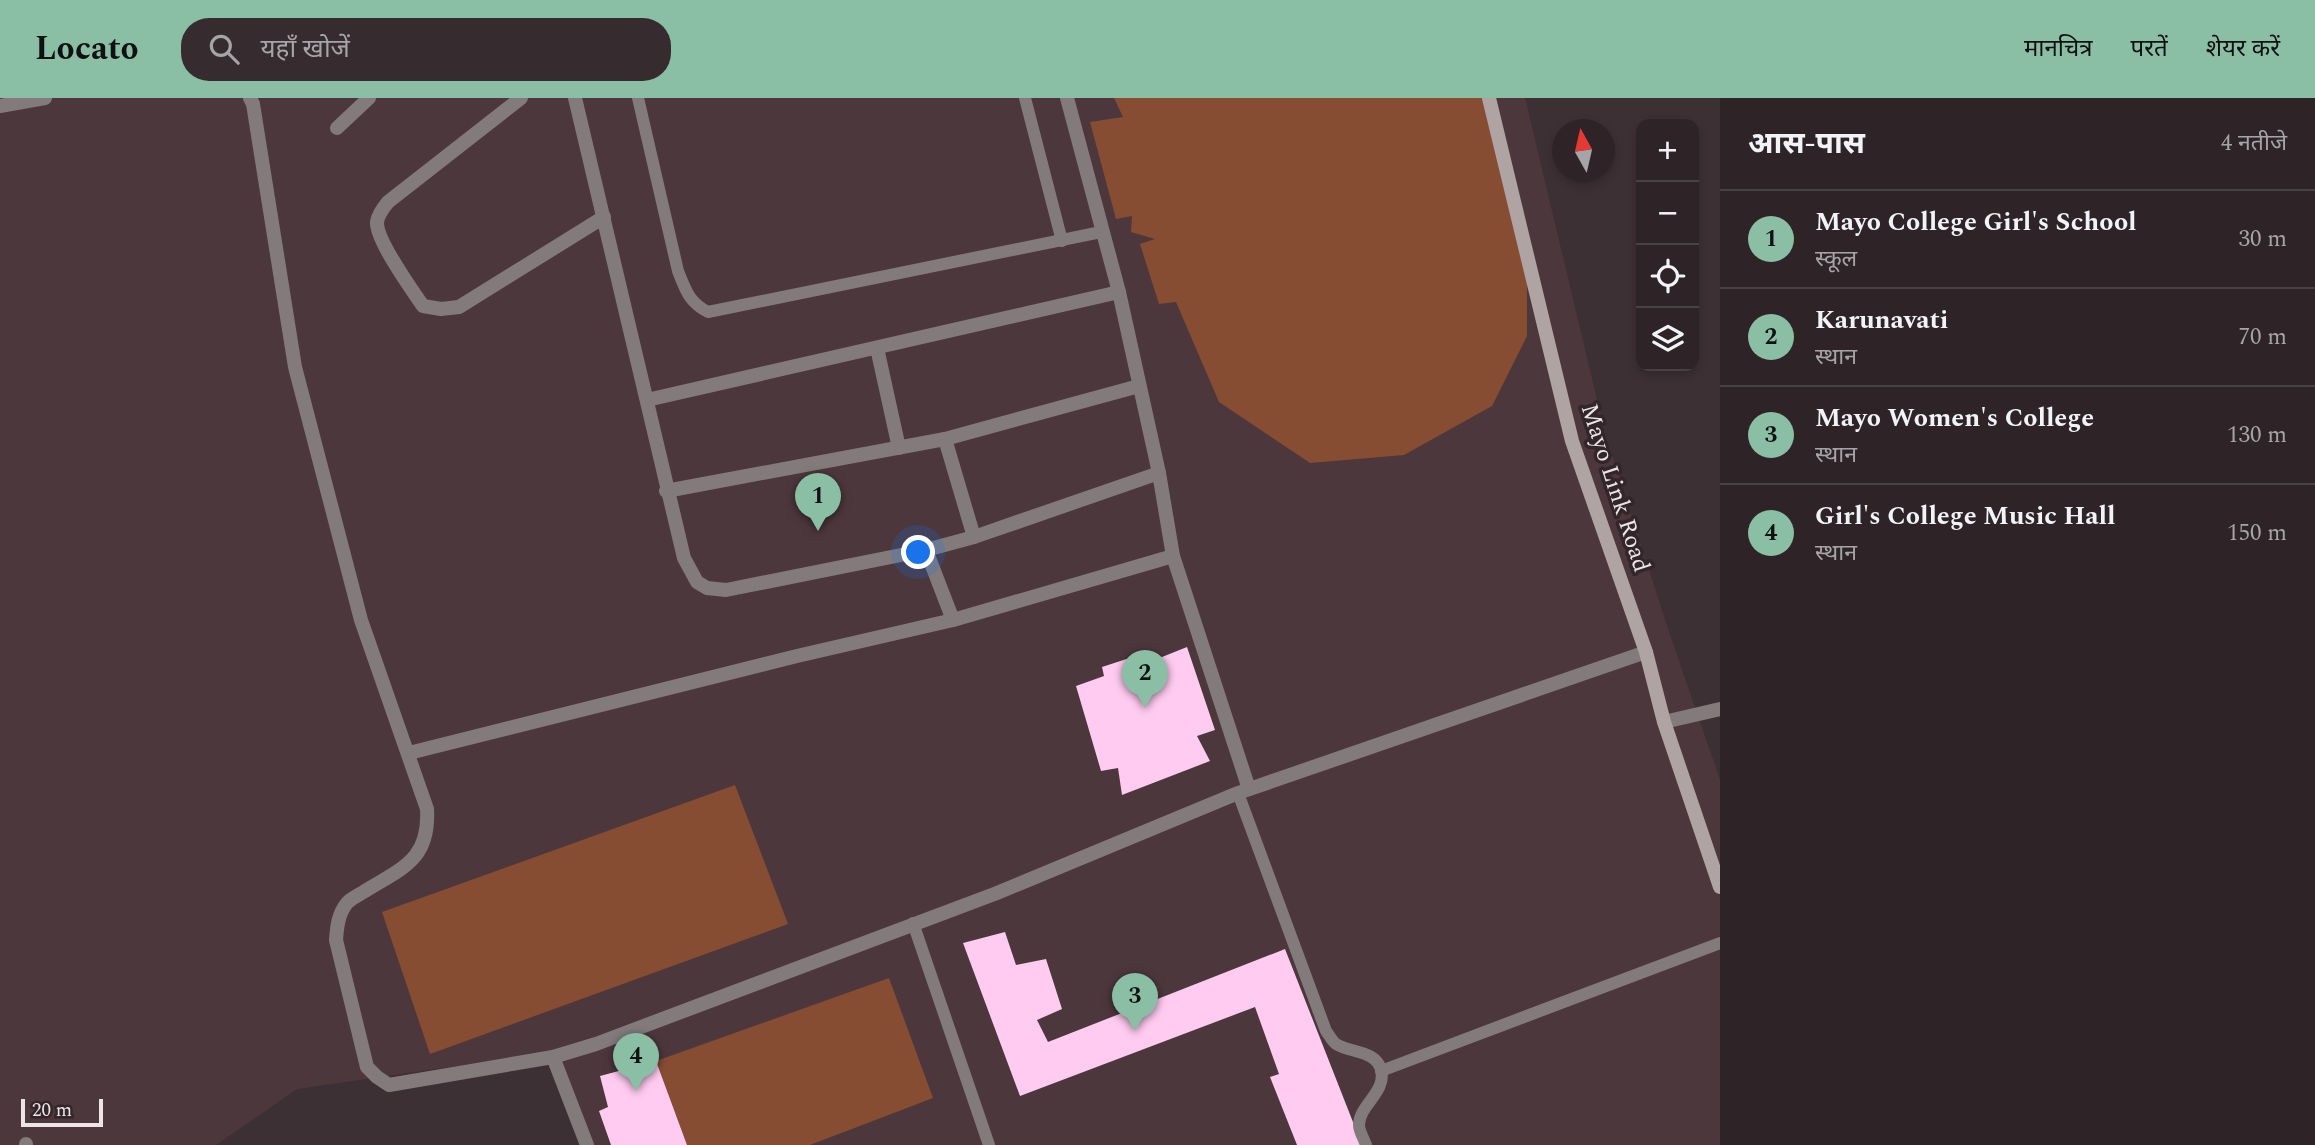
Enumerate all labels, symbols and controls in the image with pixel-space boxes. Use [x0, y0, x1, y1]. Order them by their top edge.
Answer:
search box [181, 18, 671, 81]
text: Locato [35, 24, 139, 74]
text: यहाँ खोजें [261, 29, 350, 69]
icon: search [205, 30, 243, 68]
text: मानचित्र [2024, 31, 2093, 67]
text: परतें [2131, 31, 2168, 67]
text: शेयर करें [2206, 31, 2280, 67]
north arrow [1552, 119, 1615, 182]
map controls [1636, 119, 1699, 371]
button: + [1636, 119, 1699, 182]
text: आस-पास [1748, 121, 1865, 167]
text: 4 नतीजे [2221, 126, 2287, 161]
button: − [1636, 182, 1699, 245]
text: Mayo College Girl's School [1815, 202, 2137, 242]
text: 1 [1765, 222, 1777, 257]
text: 30 m [2238, 222, 2287, 257]
text: स्कूल [1815, 242, 1857, 277]
button: locate [1636, 245, 1699, 308]
text: Karunavati [1815, 300, 1948, 340]
button: layers [1636, 308, 1699, 371]
text: 2 [1765, 320, 1777, 355]
text: 70 m [2238, 320, 2287, 355]
text: स्थान [1815, 340, 1857, 375]
text: Mayo Women's College [1815, 398, 2094, 438]
street label: Mayo Link Road [1571, 399, 1659, 577]
text: 3 [1765, 418, 1777, 453]
text: 130 m [2227, 418, 2287, 453]
text: स्थान [1815, 438, 1857, 473]
pin: 1 [795, 473, 841, 531]
text: Girl's College Music Hall [1815, 496, 2115, 536]
text: 4 [1765, 516, 1777, 551]
text: 150 m [2227, 516, 2287, 551]
your location [901, 535, 935, 569]
text: स्थान [1815, 536, 1857, 571]
pin: 2 [1122, 650, 1168, 708]
pin: 3 [1112, 973, 1158, 1031]
pin: 4 [613, 1033, 659, 1091]
scale bar [21, 1096, 103, 1128]
text: 20 m [32, 1096, 72, 1125]

